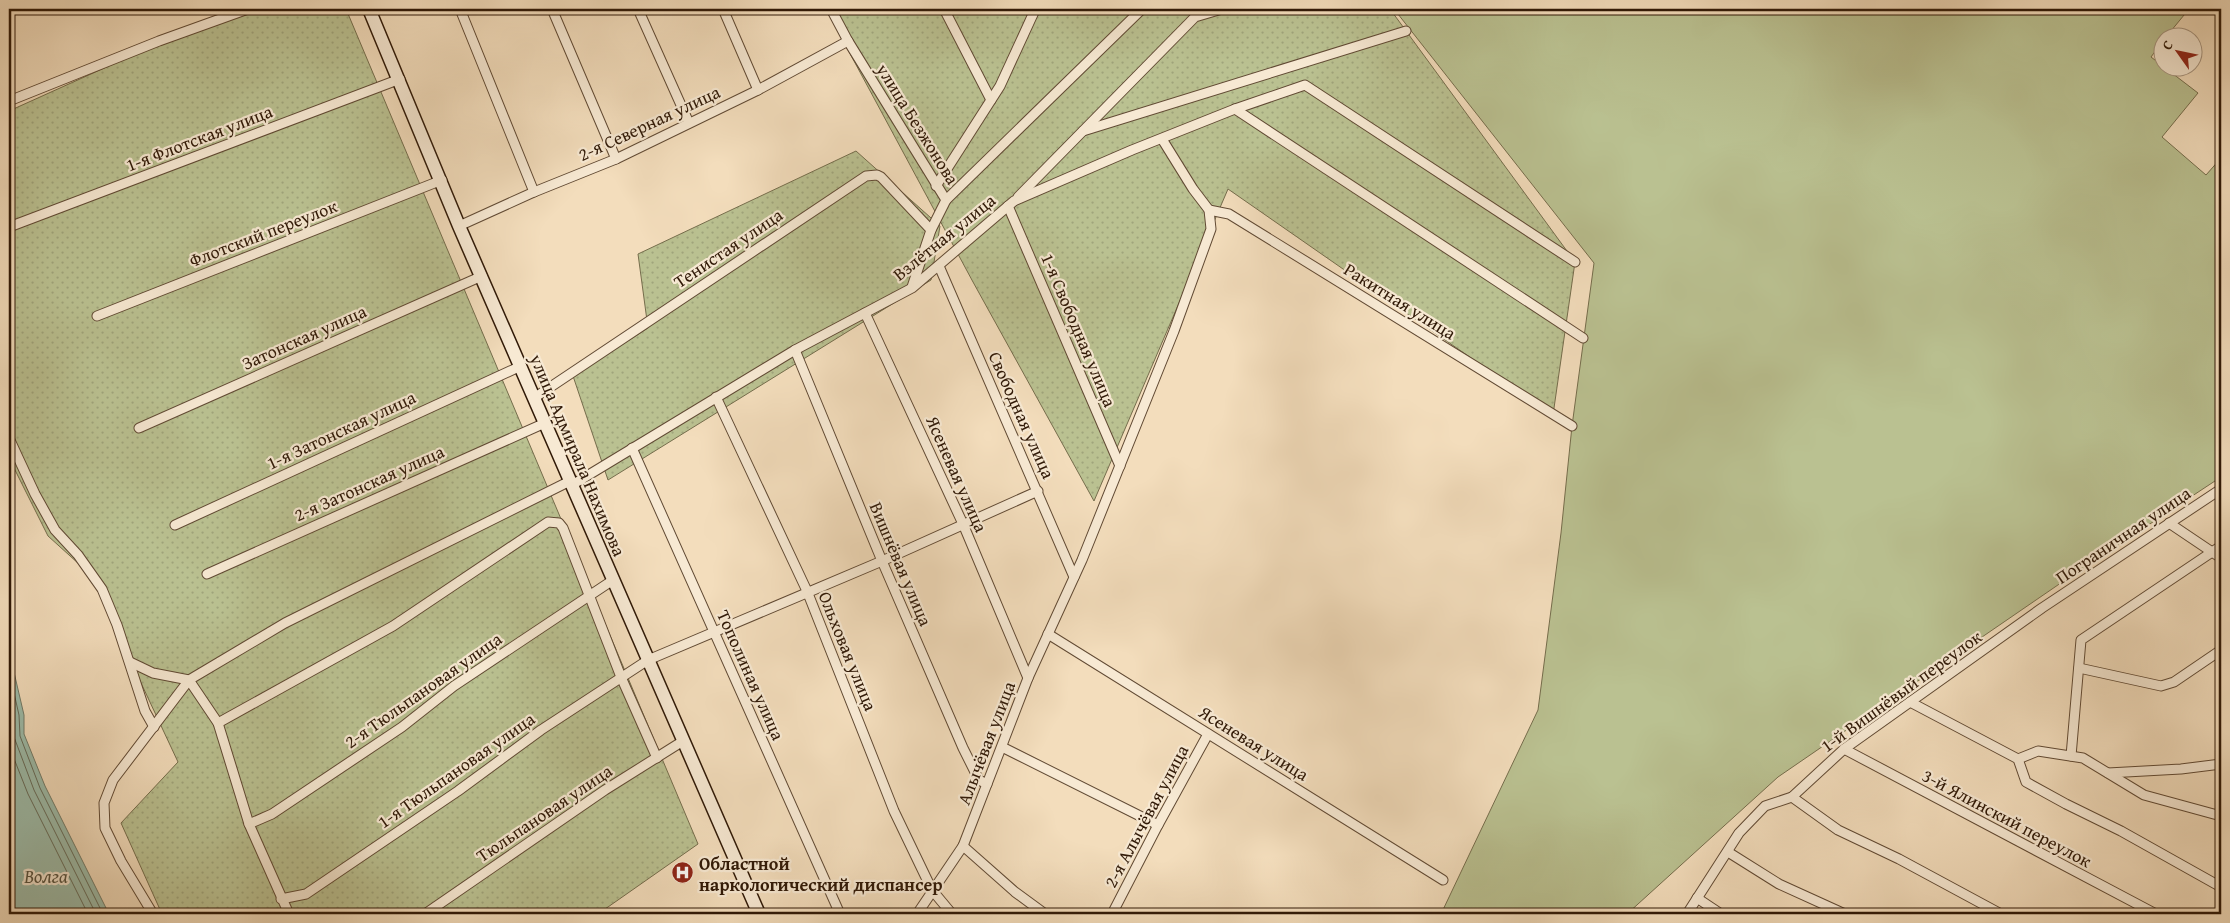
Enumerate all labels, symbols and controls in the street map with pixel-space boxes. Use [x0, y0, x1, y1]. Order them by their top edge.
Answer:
north arrow [2152, 28, 2202, 78]
text: С [2157, 36, 2178, 54]
street label: улица Безжонова [869, 57, 966, 190]
street label: 2-я Северная улица [574, 78, 725, 168]
street label: 1-я Флотская улица [122, 97, 277, 178]
street label: Взлётная улица [887, 187, 1002, 287]
street label: Флотский переулок [185, 192, 342, 274]
street label: Тенистая улица [668, 201, 788, 295]
street label: 1-я Свободная улица [1034, 249, 1124, 411]
street label: Ракитная улица [1339, 256, 1462, 347]
street label: Затонская улица [237, 297, 371, 377]
street label: Свободная улица [982, 347, 1062, 483]
street label: улица Адмирала Нахимова [523, 349, 633, 561]
street label: 1-я Затонская улица [262, 383, 420, 476]
street label: Ясеневая улица [919, 411, 995, 537]
street label: 2-я Затонская улица [290, 438, 449, 528]
street label: Пограничная улица [2050, 479, 2196, 590]
street label: Вишнёвая улица [863, 498, 939, 631]
street label: Ольховая улица [812, 587, 884, 715]
street label: Тополиная улица [710, 606, 792, 745]
street label: 1-й Вишнёвый переулок [1815, 623, 1988, 759]
street label: 2-я Тюльпановая улица [339, 625, 508, 755]
street label: Алычёвая улица [950, 677, 1022, 809]
street label: Ясеневая улица [1193, 698, 1314, 788]
street label: 1-я Тюльпановая улица [372, 705, 541, 835]
street label: 2-я Алычёвая улица [1097, 739, 1195, 892]
street label: Тюльпановая улица [471, 757, 618, 869]
street label: 3-й Ялинский переулок [1918, 762, 2097, 874]
place label: Областной наркологический диспансер [699, 850, 943, 898]
hospital icon: Областной наркологический диспансер [671, 861, 695, 885]
water label: Волга [23, 862, 68, 890]

